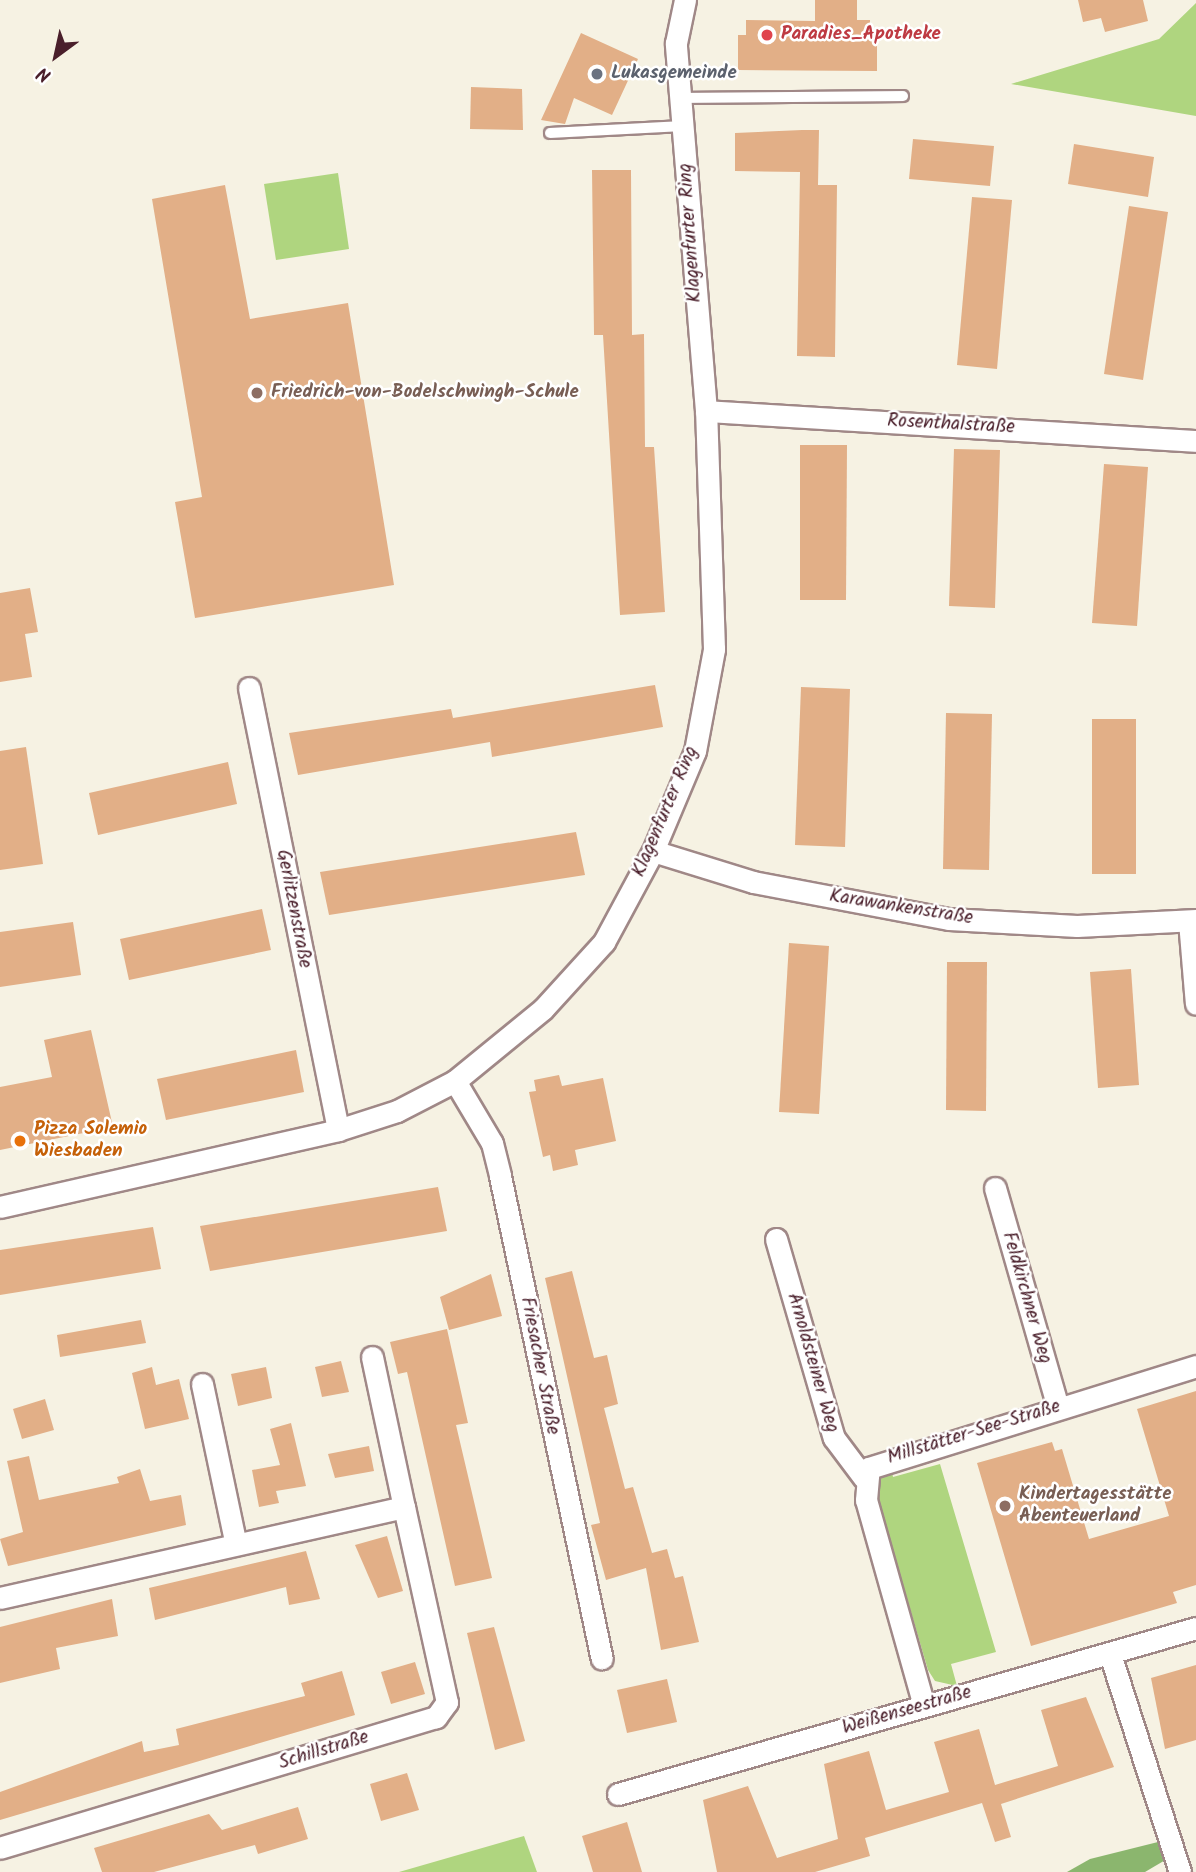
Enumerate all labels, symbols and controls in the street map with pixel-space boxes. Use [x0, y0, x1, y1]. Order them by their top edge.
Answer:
north arrow [21, 21, 91, 91]
place label: Paradies_Apotheke [781, 24, 941, 46]
marker: Paradies_Apotheke [759, 27, 775, 43]
text: N [31, 58, 58, 89]
place label: Lukasgemeinde [611, 63, 737, 85]
marker: Lukasgemeinde [589, 66, 605, 82]
street label: Klagenfurter Ring [675, 163, 707, 303]
place label: Friedrich-von-Bodelschwingh-Schule [271, 382, 579, 404]
marker: Friedrich-von-Bodelschwingh-Schule [249, 385, 265, 401]
street label: Rosenthalstraße [887, 410, 1015, 440]
street label: Klagenfurter Ring [628, 743, 704, 881]
street label: Gerlitzenstraße [270, 848, 316, 970]
street label: Karawankenstraße [828, 885, 974, 931]
place label: Pizza Solemio Wiesbaden [34, 1119, 147, 1163]
marker: Pizza Solemio Wiesbaden [12, 1133, 28, 1149]
street label: Feldkirchner Weg [996, 1229, 1056, 1367]
street label: Arnoldsteiner Weg [781, 1291, 843, 1435]
street label: Friesacher Straße [514, 1295, 564, 1437]
street label: Millstätter-See-Straße [885, 1396, 1063, 1470]
place label: Kindertagesstätte Abenteuerland [1019, 1484, 1172, 1528]
marker: Kindertagesstätte Abenteuerland [997, 1498, 1013, 1514]
street label: Weißenseestraße [840, 1682, 974, 1740]
street label: Schillstraße [276, 1727, 372, 1775]

